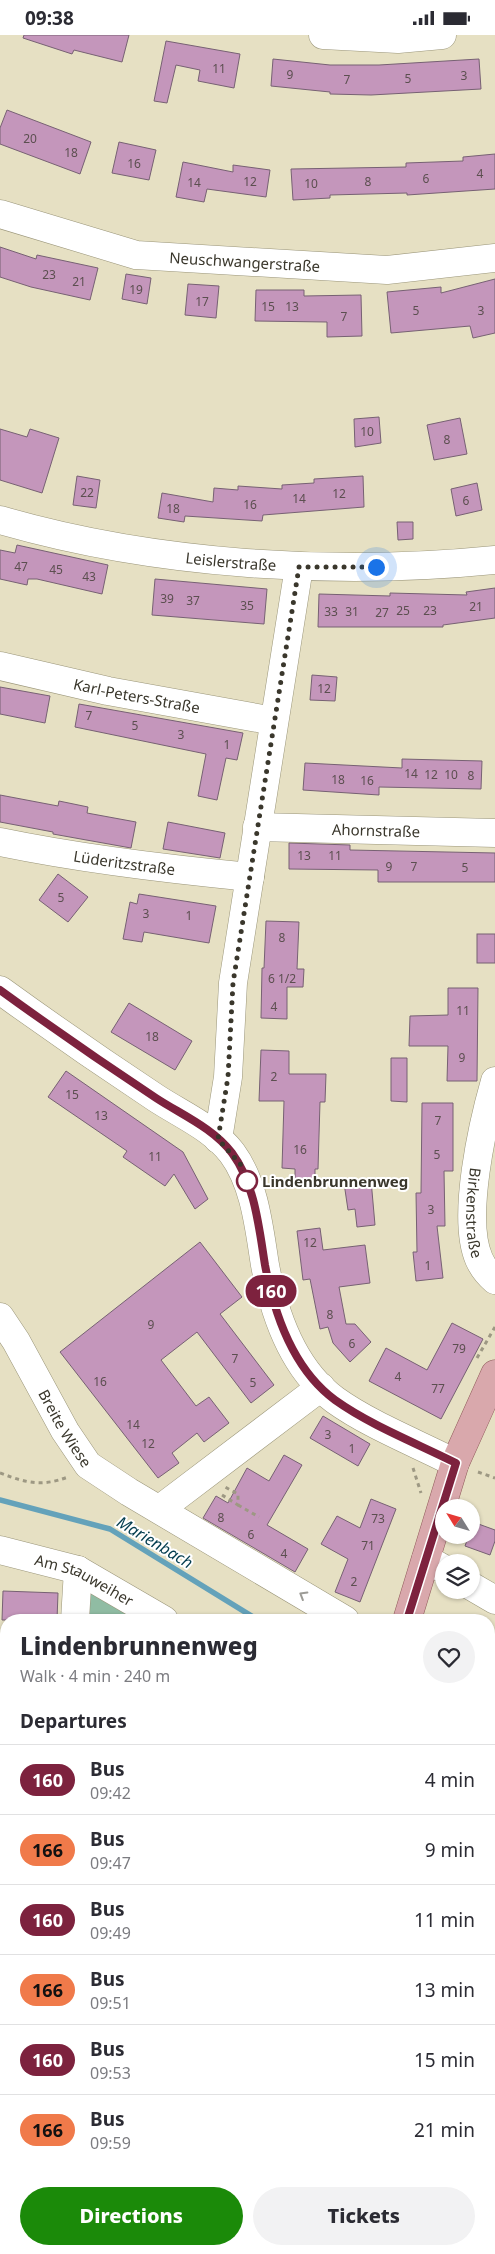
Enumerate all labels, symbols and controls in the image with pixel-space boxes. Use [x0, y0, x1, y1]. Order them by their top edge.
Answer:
text: 09:38 [25, 5, 74, 31]
house number: 11 [212, 60, 226, 77]
house number: 9 [287, 66, 294, 83]
house number: 3 [461, 67, 468, 84]
house number: 5 [405, 70, 412, 87]
house number: 7 [344, 71, 351, 88]
house number: 20 [23, 130, 37, 147]
house number: 18 [64, 144, 78, 161]
house number: 16 [127, 155, 141, 172]
house number: 4 [477, 165, 484, 182]
house number: 6 [423, 170, 430, 187]
house number: 12 [243, 173, 257, 190]
house number: 8 [365, 173, 372, 190]
house number: 14 [187, 174, 201, 191]
house number: 10 [304, 175, 318, 192]
street label: Neuschwangerstraße [169, 247, 321, 276]
house number: 23 [42, 266, 56, 283]
house number: 21 [72, 273, 86, 290]
house number: 19 [129, 281, 143, 298]
house number: 17 [195, 293, 209, 310]
house number: 15 [261, 298, 275, 315]
house number: 13 [285, 298, 299, 315]
house number: 5 [413, 302, 420, 319]
house number: 3 [478, 302, 485, 319]
house number: 7 [341, 308, 348, 325]
house number: 10 [360, 423, 374, 440]
house number: 8 [444, 431, 451, 448]
house number: 22 [80, 484, 94, 501]
house number: 12 [332, 485, 346, 502]
house number: 14 [292, 490, 306, 507]
house number: 6 [463, 492, 470, 509]
house number: 16 [243, 496, 257, 513]
house number: 18 [166, 500, 180, 517]
street label: Leislerstraße [185, 547, 277, 575]
your location [364, 555, 389, 580]
house number: 47 [14, 558, 28, 575]
house number: 45 [49, 561, 63, 578]
house number: 43 [82, 568, 96, 585]
house number: 39 [160, 590, 174, 607]
house number: 37 [186, 592, 200, 609]
house number: 35 [240, 597, 254, 614]
house number: 21 [469, 598, 483, 615]
house number: 25 [396, 602, 410, 619]
house number: 23 [423, 602, 437, 619]
house number: 33 [324, 603, 338, 620]
house number: 31 [345, 603, 359, 620]
house number: 27 [375, 604, 389, 621]
street label: Karl-Peters-Straße [72, 673, 202, 717]
house number: 12 [317, 680, 331, 697]
house number: 7 [86, 707, 93, 724]
house number: 5 [132, 717, 139, 734]
house number: 3 [178, 726, 185, 743]
house number: 1 [224, 736, 230, 753]
house number: 14 [404, 765, 418, 782]
house number: 12 [424, 766, 438, 783]
house number: 10 [444, 766, 458, 783]
house number: 8 [468, 767, 475, 784]
house number: 18 [331, 771, 345, 788]
house number: 16 [360, 772, 374, 789]
street label: Ahornstraße [332, 819, 420, 841]
street label: Lüderitzstraße [72, 846, 176, 879]
house number: 13 [297, 847, 311, 864]
house number: 11 [328, 847, 342, 864]
house number: 9 [386, 858, 393, 875]
house number: 7 [411, 858, 418, 875]
house number: 5 [462, 859, 469, 876]
house number: 5 [58, 889, 65, 906]
house number: 3 [143, 905, 150, 922]
house number: 1 [186, 907, 192, 924]
house number: 8 [279, 929, 286, 946]
house number: 6 1/2 [268, 970, 296, 987]
house number: 4 [271, 998, 278, 1015]
house number: 11 [456, 1002, 470, 1019]
house number: 18 [145, 1028, 159, 1045]
house number: 9 [459, 1049, 466, 1066]
house number: 2 [271, 1068, 278, 1085]
house number: 15 [65, 1086, 79, 1103]
house number: 13 [94, 1107, 108, 1124]
house number: 7 [435, 1112, 442, 1129]
house number: 16 [293, 1141, 307, 1158]
house number: 5 [434, 1146, 441, 1163]
house number: 11 [148, 1148, 162, 1165]
street label: Birkenstraße [462, 1166, 488, 1260]
marker: Lindenbrunnenweg [236, 1170, 258, 1192]
place label: Lindenbrunnenweg [262, 1171, 408, 1191]
house number: 3 [428, 1201, 435, 1218]
house number: 12 [303, 1234, 317, 1251]
house number: 1 [425, 1257, 431, 1274]
line badge: 160 [242, 1275, 300, 1307]
text: 160 [256, 1279, 286, 1303]
house number: 8 [327, 1306, 334, 1323]
house number: 9 [148, 1316, 155, 1333]
house number: 6 [349, 1335, 356, 1352]
house number: 79 [452, 1340, 466, 1357]
house number: 7 [232, 1350, 239, 1367]
house number: 4 [395, 1368, 402, 1385]
house number: 16 [93, 1373, 107, 1390]
house number: 5 [250, 1374, 257, 1391]
house number: 77 [431, 1380, 445, 1397]
street label: Breite Wiese [34, 1386, 97, 1471]
house number: 14 [126, 1416, 140, 1433]
house number: 3 [325, 1426, 332, 1443]
house number: 12 [141, 1435, 155, 1452]
house number: 1 [349, 1440, 355, 1457]
north arrow [435, 1499, 480, 1544]
map controls [435, 1499, 480, 1599]
house number: 8 [218, 1509, 225, 1526]
house number: 73 [371, 1510, 385, 1527]
water label: Marienbach [113, 1511, 197, 1573]
house number: 6 [248, 1526, 255, 1543]
house number: 71 [361, 1537, 375, 1554]
house number: 4 [281, 1545, 288, 1562]
street label: Am Stauweiher [33, 1549, 137, 1610]
button: layers [435, 1554, 480, 1599]
house number: 2 [351, 1573, 358, 1590]
one-way arrow [300, 1591, 309, 1601]
text: Lindenbrunnenweg [20, 1629, 258, 1662]
button: heart [423, 1631, 475, 1683]
text: Walk · 4 min · 240 m [20, 1665, 170, 1687]
text: Departures [20, 1708, 127, 1734]
text: Bus [90, 1756, 125, 1782]
text: 4 min [425, 1767, 475, 1793]
text: 160 [32, 1768, 63, 1792]
text: 09:42 [90, 1782, 131, 1804]
text: Bus [90, 1826, 125, 1852]
text: 9 min [425, 1837, 475, 1863]
text: 166 [32, 1838, 63, 1862]
text: 09:47 [90, 1852, 131, 1874]
text: Bus [90, 1896, 125, 1922]
text: 11 min [414, 1907, 475, 1933]
text: 160 [32, 1908, 63, 1932]
text: 09:49 [90, 1922, 131, 1944]
text: Bus [90, 1966, 125, 1992]
text: 13 min [414, 1977, 475, 2003]
text: 166 [32, 1978, 63, 2002]
text: 09:51 [90, 1992, 131, 2014]
text: Bus [90, 2036, 125, 2062]
text: 15 min [414, 2047, 475, 2073]
text: 160 [32, 2048, 63, 2072]
text: 09:53 [90, 2062, 131, 2084]
text: Bus [90, 2106, 125, 2132]
text: 21 min [414, 2117, 475, 2143]
text: 166 [32, 2118, 63, 2142]
text: 09:59 [90, 2132, 131, 2154]
button: Directions [20, 2187, 243, 2245]
button: Tickets [253, 2187, 475, 2245]

